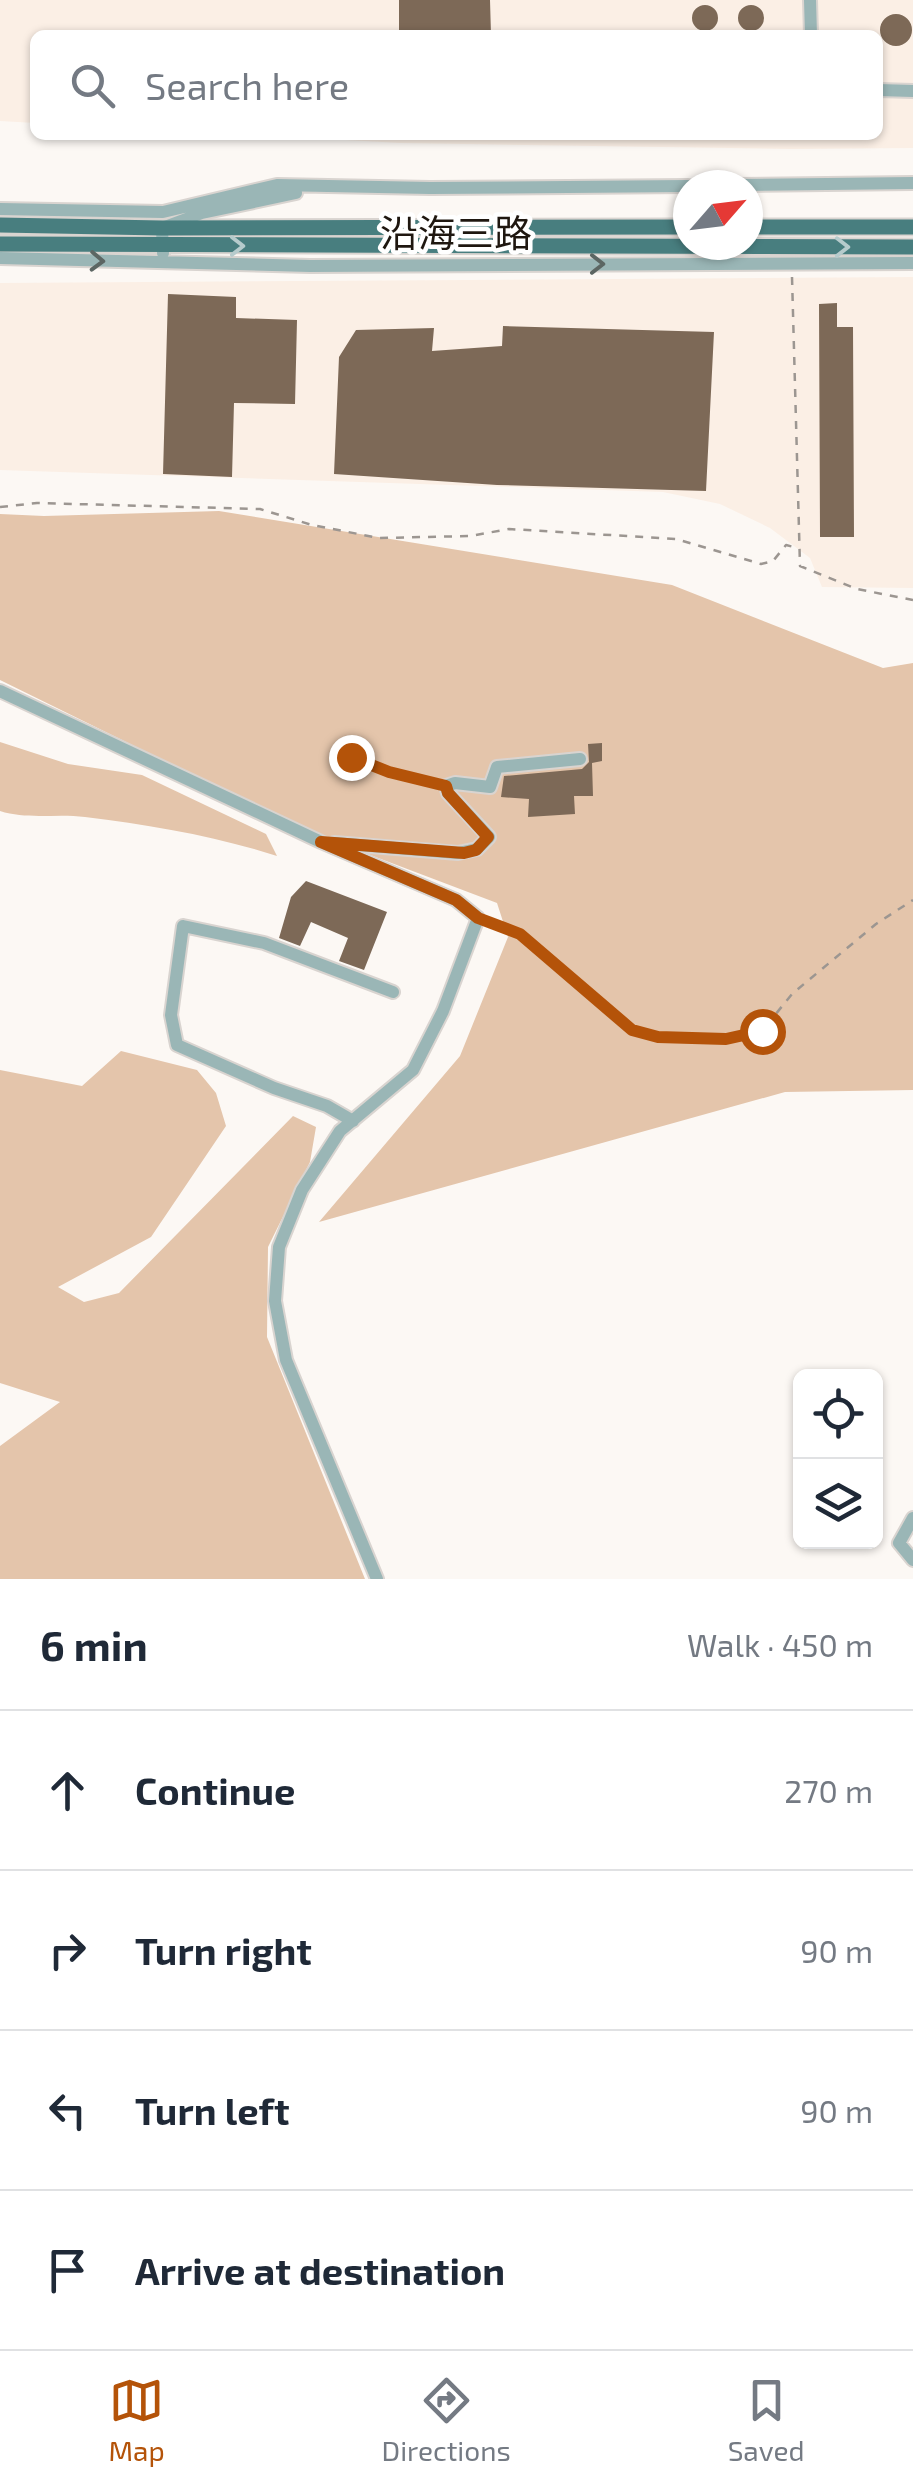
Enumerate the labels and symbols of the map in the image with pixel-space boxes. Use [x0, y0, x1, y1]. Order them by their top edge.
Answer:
north arrow [673, 170, 763, 260]
street label: 沿海三路 [380, 209, 532, 255]
one-way arrow [230, 235, 246, 257]
one-way arrow [836, 236, 851, 258]
one-way arrow [90, 251, 106, 272]
one-way arrow [590, 253, 606, 275]
route end [329, 735, 375, 781]
route start [740, 1009, 786, 1055]

